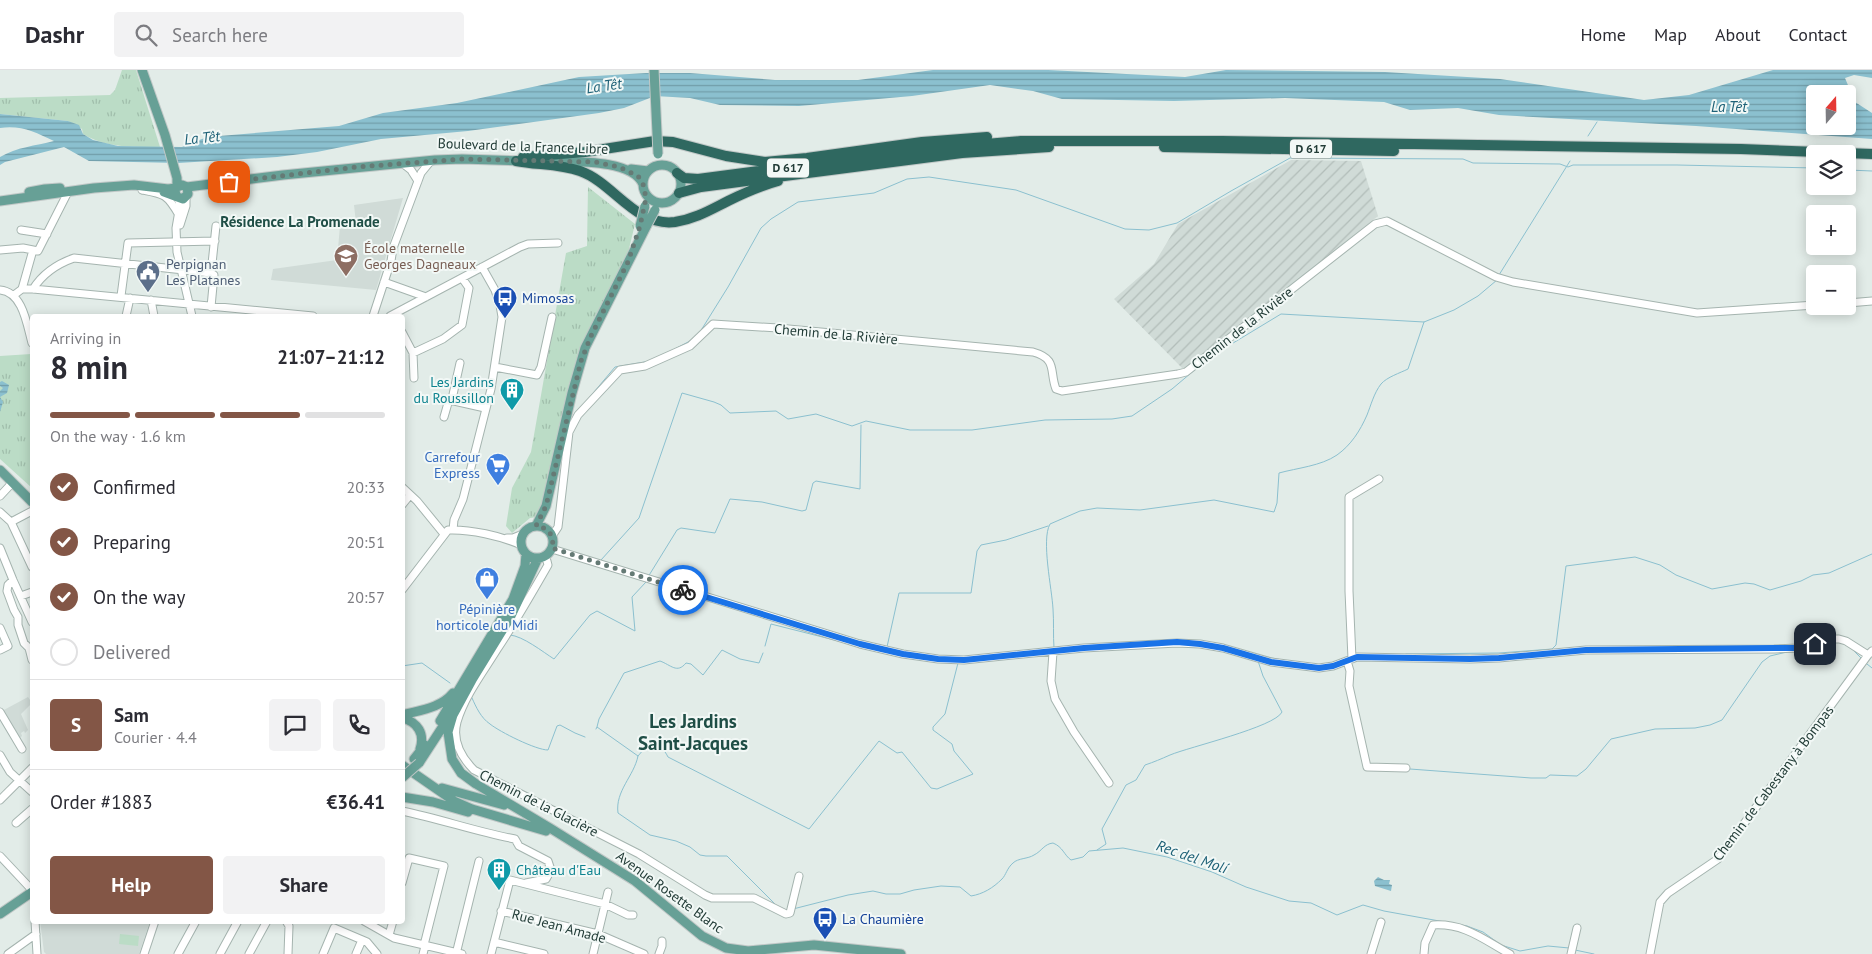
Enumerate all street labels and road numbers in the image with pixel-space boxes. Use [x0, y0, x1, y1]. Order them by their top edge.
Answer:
street label: Boulevard de la France Libre [437, 134, 609, 158]
road number: D 617 [1290, 140, 1332, 158]
road number: D 617 [767, 159, 809, 178]
street label: Chemin de la Rivière [1188, 283, 1296, 373]
street label: Chemin de la Rivière [773, 320, 899, 348]
street label: Chemin de Cabestany à Bompas [1709, 702, 1837, 864]
street label: Chemin de la Glacière [477, 765, 601, 841]
street label: Avenue Rosette Blanc [613, 847, 727, 937]
street label: Rue Jean Amade [510, 905, 608, 947]

